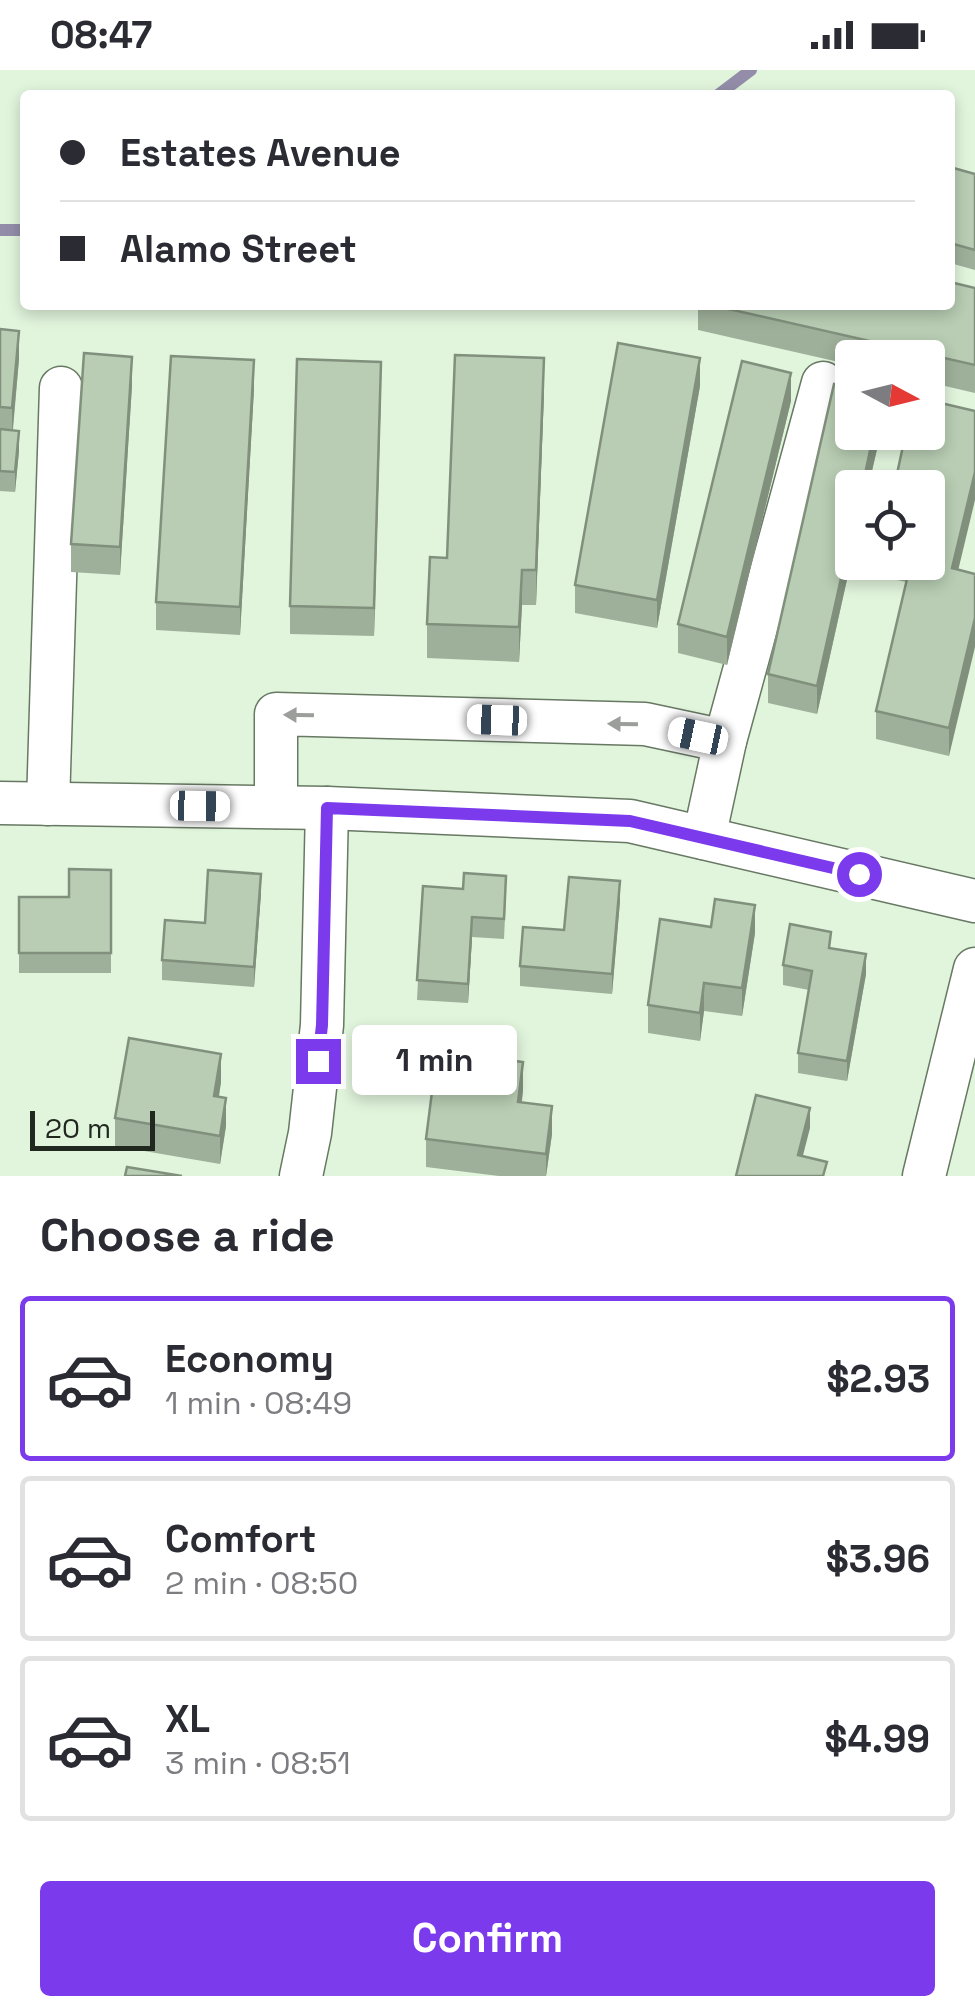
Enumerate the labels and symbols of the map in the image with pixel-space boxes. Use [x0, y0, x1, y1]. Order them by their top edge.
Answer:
north arrow [835, 340, 945, 450]
car [466, 704, 528, 736]
one-way arrow [282, 707, 314, 723]
one-way arrow [607, 715, 639, 731]
car [666, 715, 730, 757]
car [170, 790, 230, 822]
route start [837, 852, 882, 897]
callout: 1 min [353, 1026, 518, 1096]
route end [296, 1039, 341, 1084]
scale bar [30, 1106, 155, 1150]

